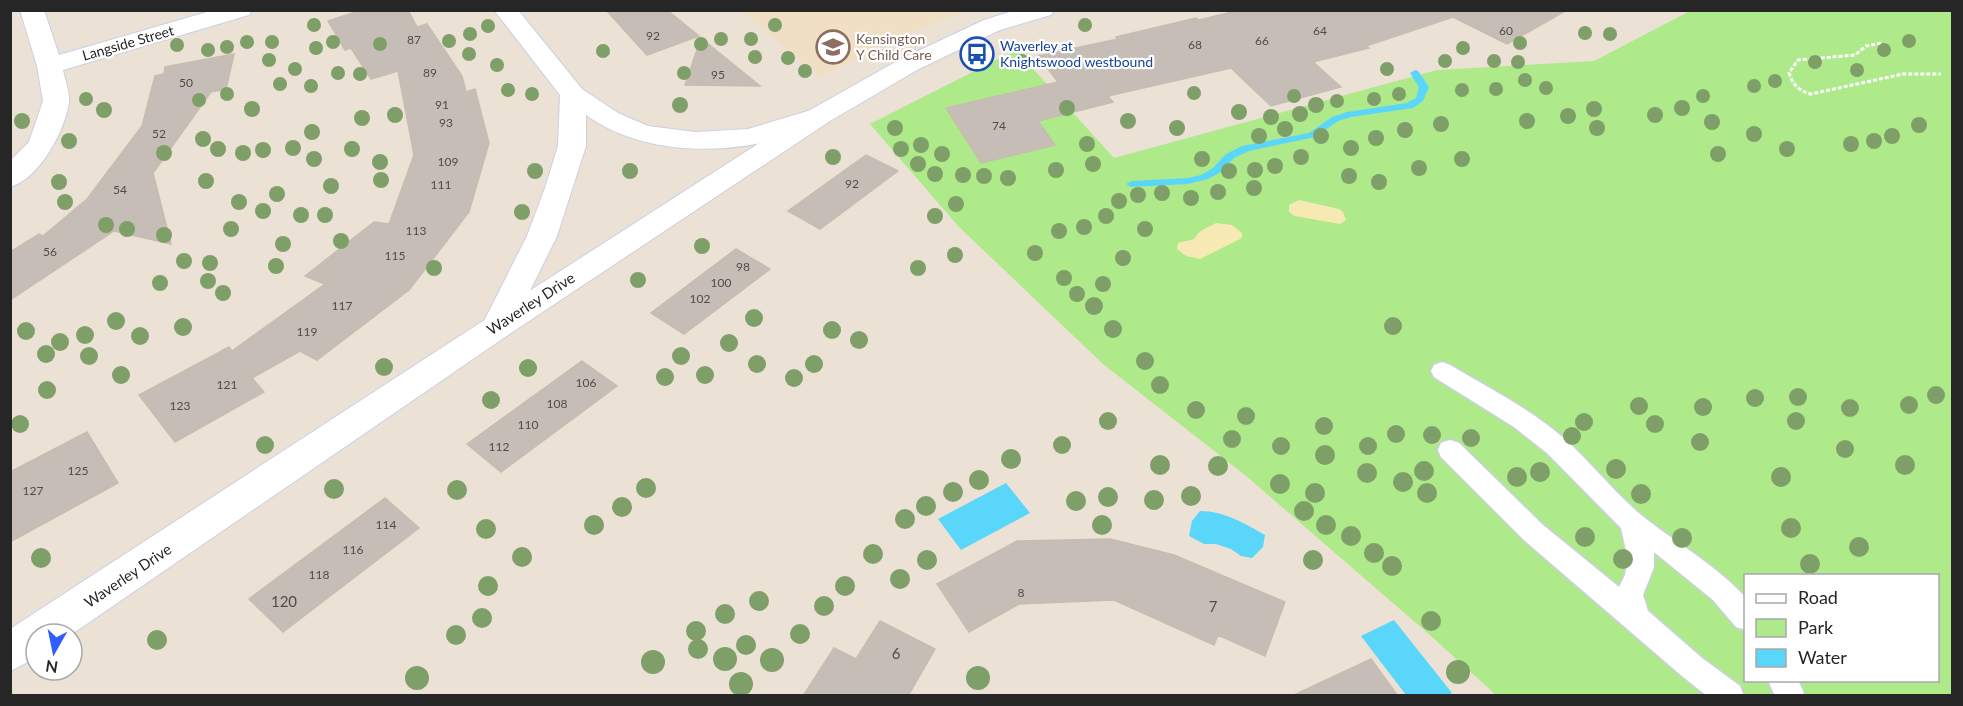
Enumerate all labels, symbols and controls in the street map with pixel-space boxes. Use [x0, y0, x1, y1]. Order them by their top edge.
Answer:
street label: Langside Street [80, 21, 176, 64]
house number: 64 [1313, 23, 1327, 38]
house number: 60 [1499, 23, 1513, 38]
house number: 92 [646, 28, 660, 43]
school or university icon: Kensington Y Child Care [815, 29, 851, 65]
place label: Kensington Y Child Care [856, 30, 932, 63]
house number: 87 [407, 32, 421, 47]
house number: 66 [1255, 33, 1269, 48]
bus stop icon: Waverley at Knightswood westbound [959, 36, 995, 72]
place label: Waverley at Knightswood westbound [1000, 37, 1153, 70]
house number: 68 [1188, 37, 1202, 52]
house number: 89 [423, 65, 437, 80]
house number: 95 [711, 67, 725, 82]
house number: 50 [179, 75, 193, 90]
house number: 91 [435, 97, 449, 112]
house number: 93 [439, 115, 453, 130]
house number: 74 [992, 118, 1006, 133]
house number: 52 [152, 126, 166, 141]
house number: 109 [438, 154, 458, 169]
house number: 92 [845, 176, 859, 191]
house number: 111 [431, 177, 451, 192]
house number: 54 [113, 182, 127, 197]
house number: 113 [406, 223, 426, 238]
house number: 56 [43, 244, 57, 259]
house number: 115 [385, 248, 405, 263]
house number: 98 [736, 259, 750, 274]
street label: Waverley Drive [483, 268, 578, 338]
house number: 100 [711, 275, 731, 290]
house number: 102 [690, 291, 710, 306]
house number: 117 [332, 298, 352, 313]
house number: 119 [297, 324, 317, 339]
house number: 106 [576, 375, 596, 390]
house number: 121 [217, 377, 237, 392]
house number: 108 [547, 396, 567, 411]
house number: 123 [170, 398, 190, 413]
house number: 110 [518, 417, 538, 432]
house number: 112 [489, 439, 509, 454]
house number: 125 [68, 463, 88, 478]
house number: 127 [23, 483, 43, 498]
house number: 114 [376, 517, 396, 532]
street label: Waverley Drive [80, 539, 174, 611]
house number: 116 [343, 542, 363, 557]
house number: 118 [309, 567, 329, 582]
legend [1744, 574, 1939, 682]
house number: 8 [1018, 585, 1025, 600]
text: Road [1798, 586, 1838, 608]
house number: 120 [271, 592, 297, 610]
house number: 7 [1209, 597, 1218, 615]
text: Park [1798, 616, 1834, 638]
north arrow [24, 622, 84, 682]
house number: 6 [892, 644, 901, 662]
text: Water [1798, 646, 1847, 668]
text: N [44, 657, 59, 678]

